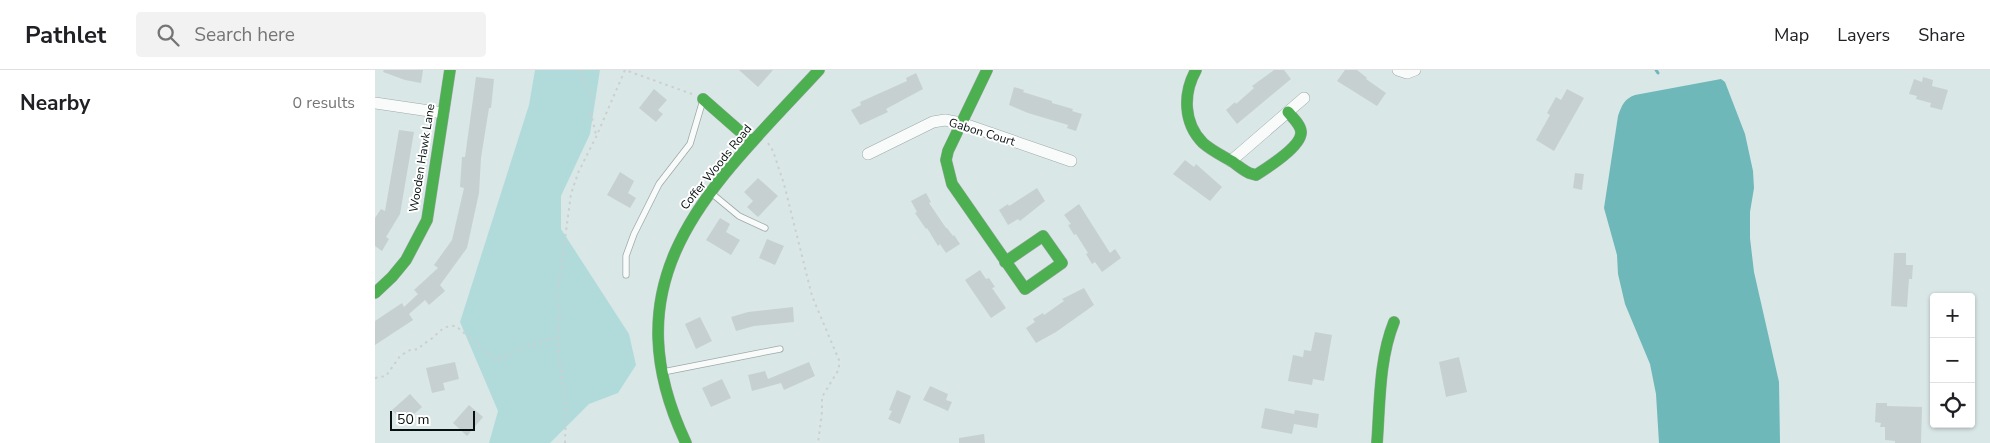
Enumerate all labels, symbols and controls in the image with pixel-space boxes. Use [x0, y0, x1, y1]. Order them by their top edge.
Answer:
search box [136, 12, 486, 57]
text: Pathlet [25, 19, 106, 51]
icon: search [154, 21, 182, 49]
text: Search here [194, 22, 295, 48]
text: Map [1774, 23, 1809, 47]
text: Layers [1837, 23, 1890, 47]
text: Share [1918, 23, 1965, 47]
text: Nearby [20, 89, 90, 117]
text: 0 results [293, 92, 355, 114]
street label: Wooden Hawk Lane [406, 103, 438, 213]
street label: Gabon Court [947, 114, 1018, 150]
street label: Coffer Woods Road [677, 121, 755, 213]
map controls [1930, 293, 1975, 428]
button: + [1930, 293, 1975, 338]
button: − [1930, 338, 1975, 383]
button: locate [1930, 383, 1975, 428]
scale bar [390, 408, 475, 431]
text: 50 m [397, 410, 429, 429]

